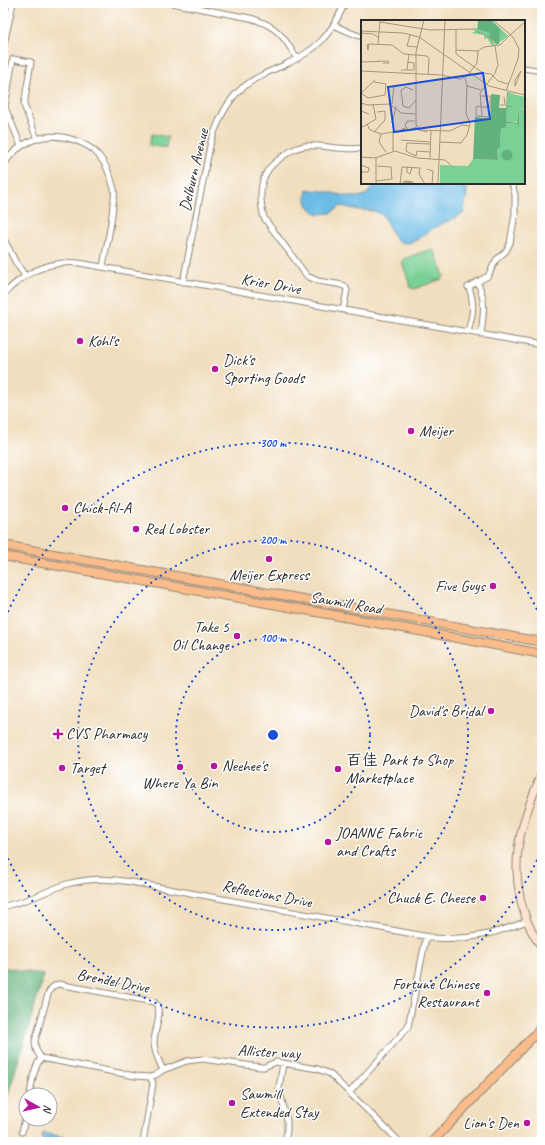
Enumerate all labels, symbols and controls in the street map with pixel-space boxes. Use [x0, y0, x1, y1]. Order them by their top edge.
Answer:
inset map [361, 20, 525, 184]
street label: Delburn Avenue [175, 125, 214, 213]
street label: Krier Drive [240, 269, 304, 299]
place label: Kohl's [88, 331, 120, 351]
marker: Kohl's [75, 336, 85, 346]
place label: Dick's Sporting Goods [223, 350, 306, 388]
marker: Dick's Sporting Goods [210, 364, 220, 374]
place label: Meijer [419, 421, 454, 441]
marker: Meijer [406, 426, 416, 436]
text: 300 m [260, 435, 287, 451]
place label: Chick-fil-A [73, 498, 132, 518]
marker: Chick-fil-A [60, 503, 70, 513]
place label: Red Lobster [144, 519, 210, 539]
marker: Red Lobster [131, 524, 141, 534]
text: 200 m [260, 532, 287, 548]
marker: Meijer Express [264, 554, 274, 564]
place label: Meijer Express [229, 565, 310, 585]
place label: Five Guys [435, 576, 487, 596]
marker: Five Guys [488, 581, 498, 591]
street label: Sawmill Road [309, 587, 386, 620]
place label: Take 5 Oil Change [172, 617, 231, 655]
text: 100 m [260, 630, 287, 646]
marker: Take 5 Oil Change [232, 631, 242, 641]
place label: David's Bridal [409, 701, 486, 721]
marker: David's Bridal [486, 706, 496, 716]
place label: CVS Pharmacy [66, 724, 149, 744]
centre of rings [266, 728, 280, 742]
marker: CVS Pharmacy [53, 729, 63, 739]
place label: 百佳 Park to Shop Marketplace [346, 750, 454, 788]
place label: Neehee's [222, 756, 269, 776]
place label: Target [70, 758, 108, 778]
marker: Neehee's [209, 761, 219, 771]
marker: Where Ya Bin [175, 762, 185, 772]
marker: Target [57, 763, 67, 773]
marker: 百佳 Park to Shop Marketplace [333, 764, 343, 774]
place label: Where Ya Bin [142, 773, 218, 793]
place label: JOANNE Fabric and Crafts [335, 823, 424, 861]
marker: JOANNE Fabric and Crafts [323, 837, 333, 847]
street label: Reflections Drive [221, 876, 315, 913]
place label: Chuck E. Cheese [387, 888, 477, 908]
marker: Chuck E. Cheese [478, 893, 488, 903]
street label: Brendel Drive [75, 964, 153, 998]
place label: Fortune Chinese Restaurant [392, 974, 481, 1012]
marker: Fortune Chinese Restaurant [482, 988, 492, 998]
street label: Allister way [237, 1040, 302, 1064]
place label: Sawmill Extended Stay [240, 1084, 320, 1122]
north arrow [18, 1087, 58, 1127]
marker: Sawmill Extended Stay [227, 1098, 237, 1108]
text: N [40, 1104, 55, 1115]
place label: Lion's Den [463, 1113, 520, 1133]
marker: Lion's Den [522, 1118, 532, 1128]

